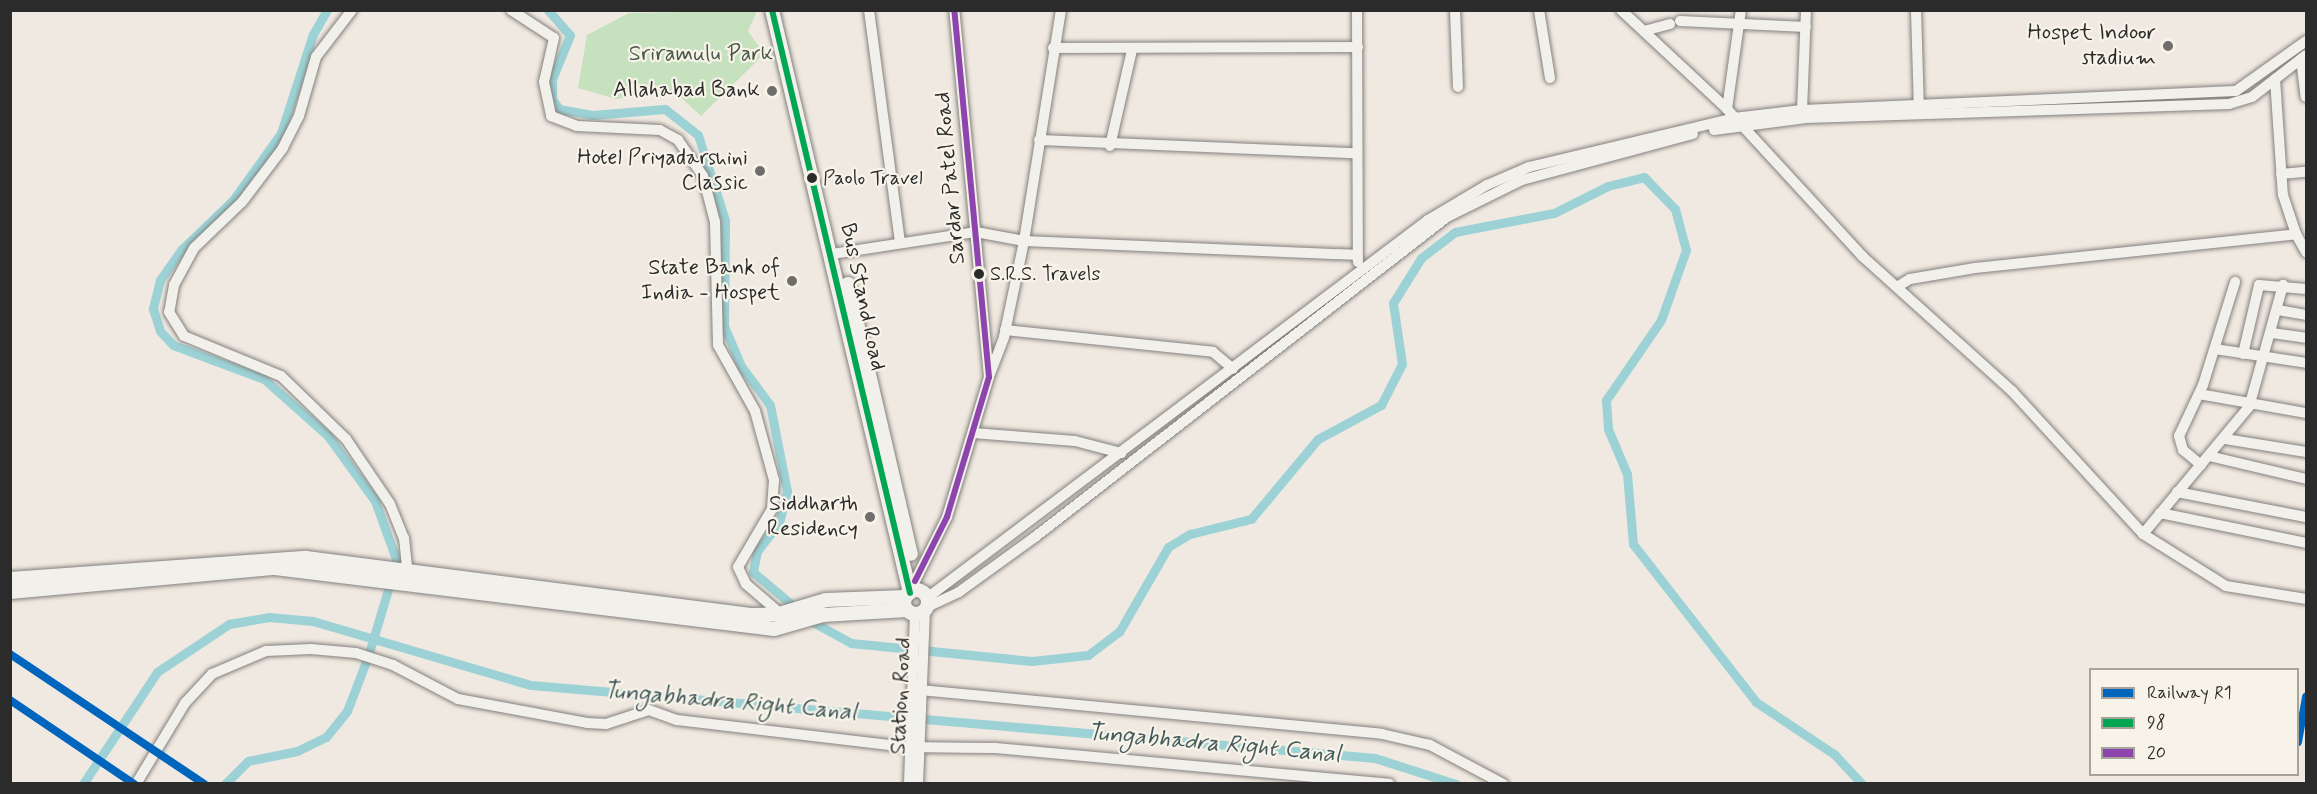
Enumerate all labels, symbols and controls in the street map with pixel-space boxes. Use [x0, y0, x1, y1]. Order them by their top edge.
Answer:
place label: Hospet Indoor stadium [2024, 20, 2156, 72]
marker: Hospet Indoor stadium [2161, 39, 2175, 53]
park label: Sriramulu Park [630, 42, 772, 68]
place label: Allahabad Bank [613, 78, 760, 104]
marker: Allahabad Bank [765, 84, 779, 98]
street label: Sardar Patel Road [931, 95, 971, 261]
place label: Hotel Priyadarshini Classic [577, 145, 748, 196]
marker: Hotel Priyadarshini Classic [753, 164, 767, 178]
place label: Paolo Travel [823, 166, 921, 190]
marker: Paolo Travel [806, 172, 818, 184]
street label: Bus Stand Road [834, 222, 890, 372]
place label: State Bank of India - Hospet [641, 255, 780, 306]
place label: S.R.S. Travels [990, 262, 1101, 286]
marker: S.R.S. Travels [973, 268, 985, 280]
marker: State Bank of India - Hospet [785, 274, 799, 288]
place label: Siddharth Residency [767, 491, 858, 542]
marker: Siddharth Residency [863, 510, 877, 524]
street label: Station Road [886, 638, 918, 754]
legend [2089, 668, 2299, 776]
water label: Tungabhadra Right Canal [600, 676, 860, 728]
text: Railway R1 [2147, 681, 2232, 705]
text: 98 [2147, 711, 2166, 735]
water label: Tungabhadra Right Canal [1084, 718, 1344, 770]
text: 20 [2147, 741, 2166, 765]

